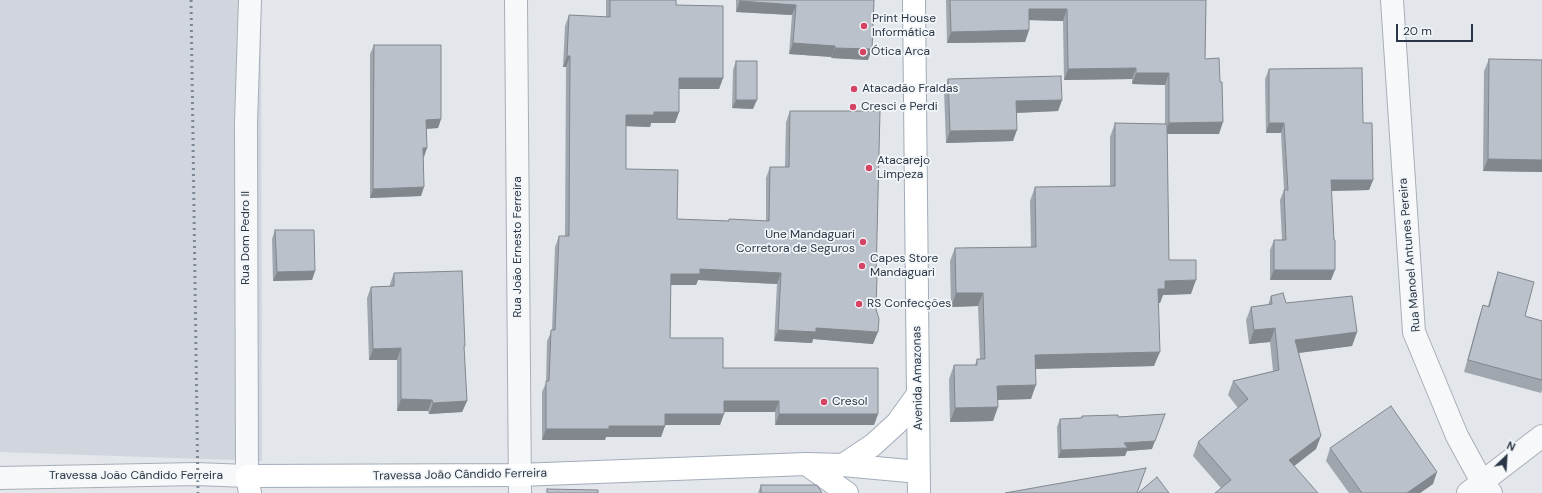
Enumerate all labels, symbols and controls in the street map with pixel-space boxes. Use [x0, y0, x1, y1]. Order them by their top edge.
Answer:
place label: Print House Informática [872, 12, 936, 40]
scale bar [1398, 16, 1475, 42]
marker: Print House Informática [859, 21, 869, 31]
text: 20 m [1403, 23, 1432, 39]
place label: Ótica Arca [871, 45, 930, 59]
marker: Ótica Arca [858, 47, 868, 57]
place label: Atacadão Fraldas [862, 82, 959, 96]
marker: Atacadão Fraldas [849, 84, 859, 94]
place label: Cresci e Perdi [861, 100, 938, 114]
marker: Cresci e Perdi [848, 102, 858, 112]
place label: Atacarejo Limpeza [877, 154, 930, 182]
marker: Atacarejo Limpeza [864, 163, 874, 173]
street label: Rua João Ernesto Ferreira [511, 176, 525, 318]
street label: Rua Manoel Antunes Pereira [1396, 177, 1424, 333]
street label: Rua Dom Pedro II [239, 191, 253, 285]
place label: Une Mandaguari Corretora de Seguros [736, 228, 855, 256]
marker: Une Mandaguari Corretora de Seguros [858, 237, 868, 247]
place label: Capes Store Mandaguari [870, 252, 938, 280]
marker: Capes Store Mandaguari [857, 261, 867, 271]
place label: RS Confecções [867, 297, 951, 311]
marker: RS Confecções [854, 299, 864, 309]
street label: Avenida Amazonas [910, 326, 926, 430]
place label: Cresol [832, 395, 867, 409]
marker: Cresol [819, 397, 829, 407]
north arrow [1486, 437, 1526, 477]
text: N [1504, 438, 1518, 454]
street label: Travessa João Cândido Ferreira [373, 466, 547, 484]
street label: Travessa João Cândido Ferreira [49, 469, 223, 483]

